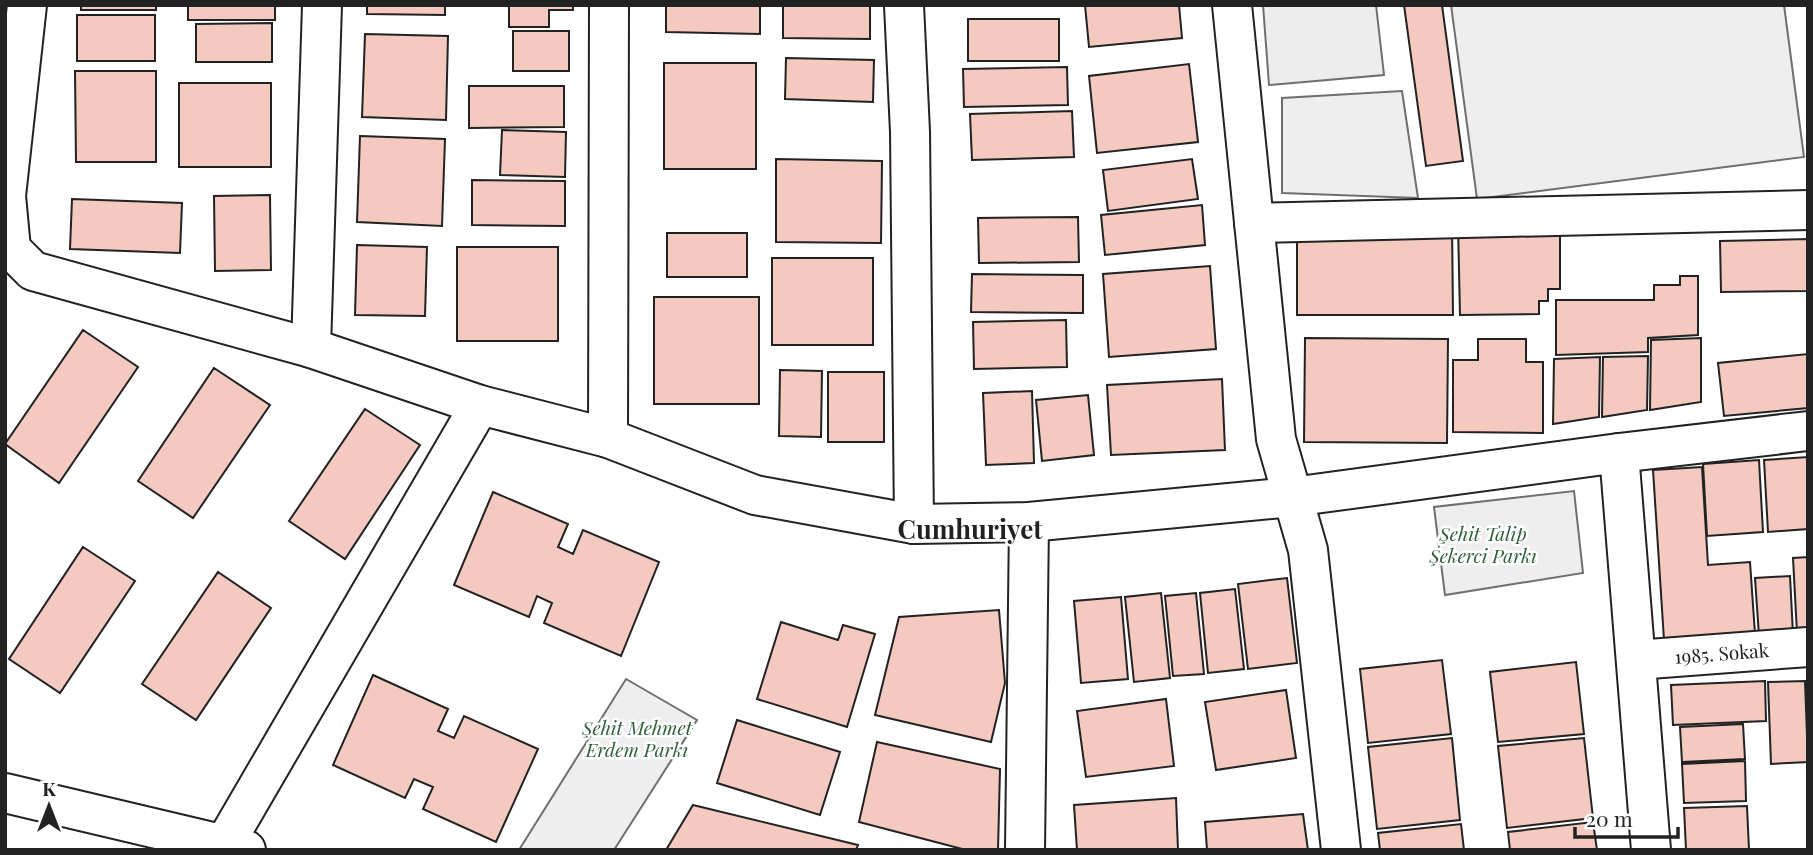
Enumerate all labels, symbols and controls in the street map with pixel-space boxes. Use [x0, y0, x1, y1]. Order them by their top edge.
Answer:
district label: Cumhuriyet [898, 511, 1043, 546]
park label: Şehit Talip Şekerci Parkı [1428, 520, 1537, 568]
street label: 1985. Sokak [1673, 636, 1770, 669]
park label: Şehit Mehmet Erdem Parkı [581, 714, 694, 762]
north arrow [14, 771, 84, 841]
text: K [42, 775, 56, 801]
scale bar [1575, 796, 1678, 840]
text: 20 m [1586, 804, 1633, 832]

